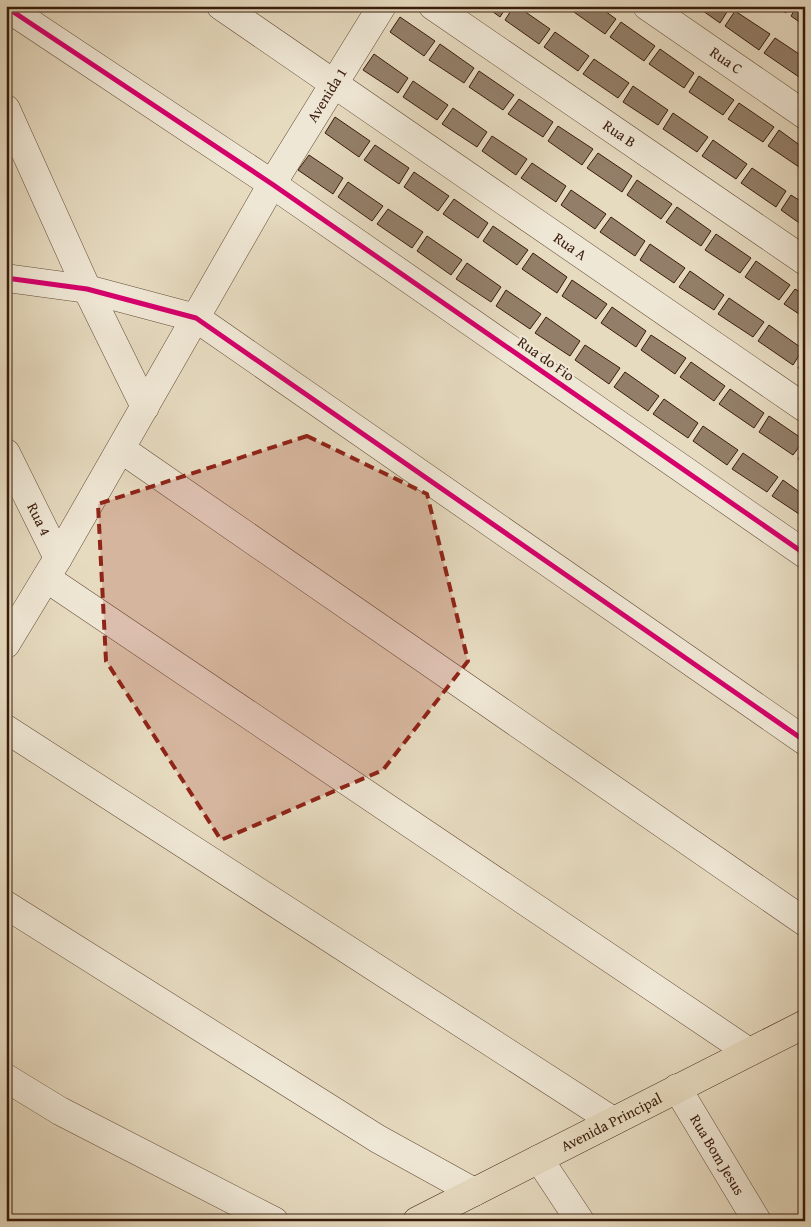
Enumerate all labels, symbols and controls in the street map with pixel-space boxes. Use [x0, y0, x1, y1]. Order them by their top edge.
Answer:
street label: Rua C [706, 41, 747, 79]
street label: Avenida 1 [302, 63, 351, 126]
street label: Rua B [599, 115, 640, 152]
street label: Rua A [550, 227, 591, 265]
street label: Rua do Fio [514, 331, 579, 386]
street label: Rua 4 [22, 499, 56, 539]
street label: Avenida Principal [557, 1087, 665, 1156]
street label: Rua Bom Jesus [685, 1110, 750, 1199]

